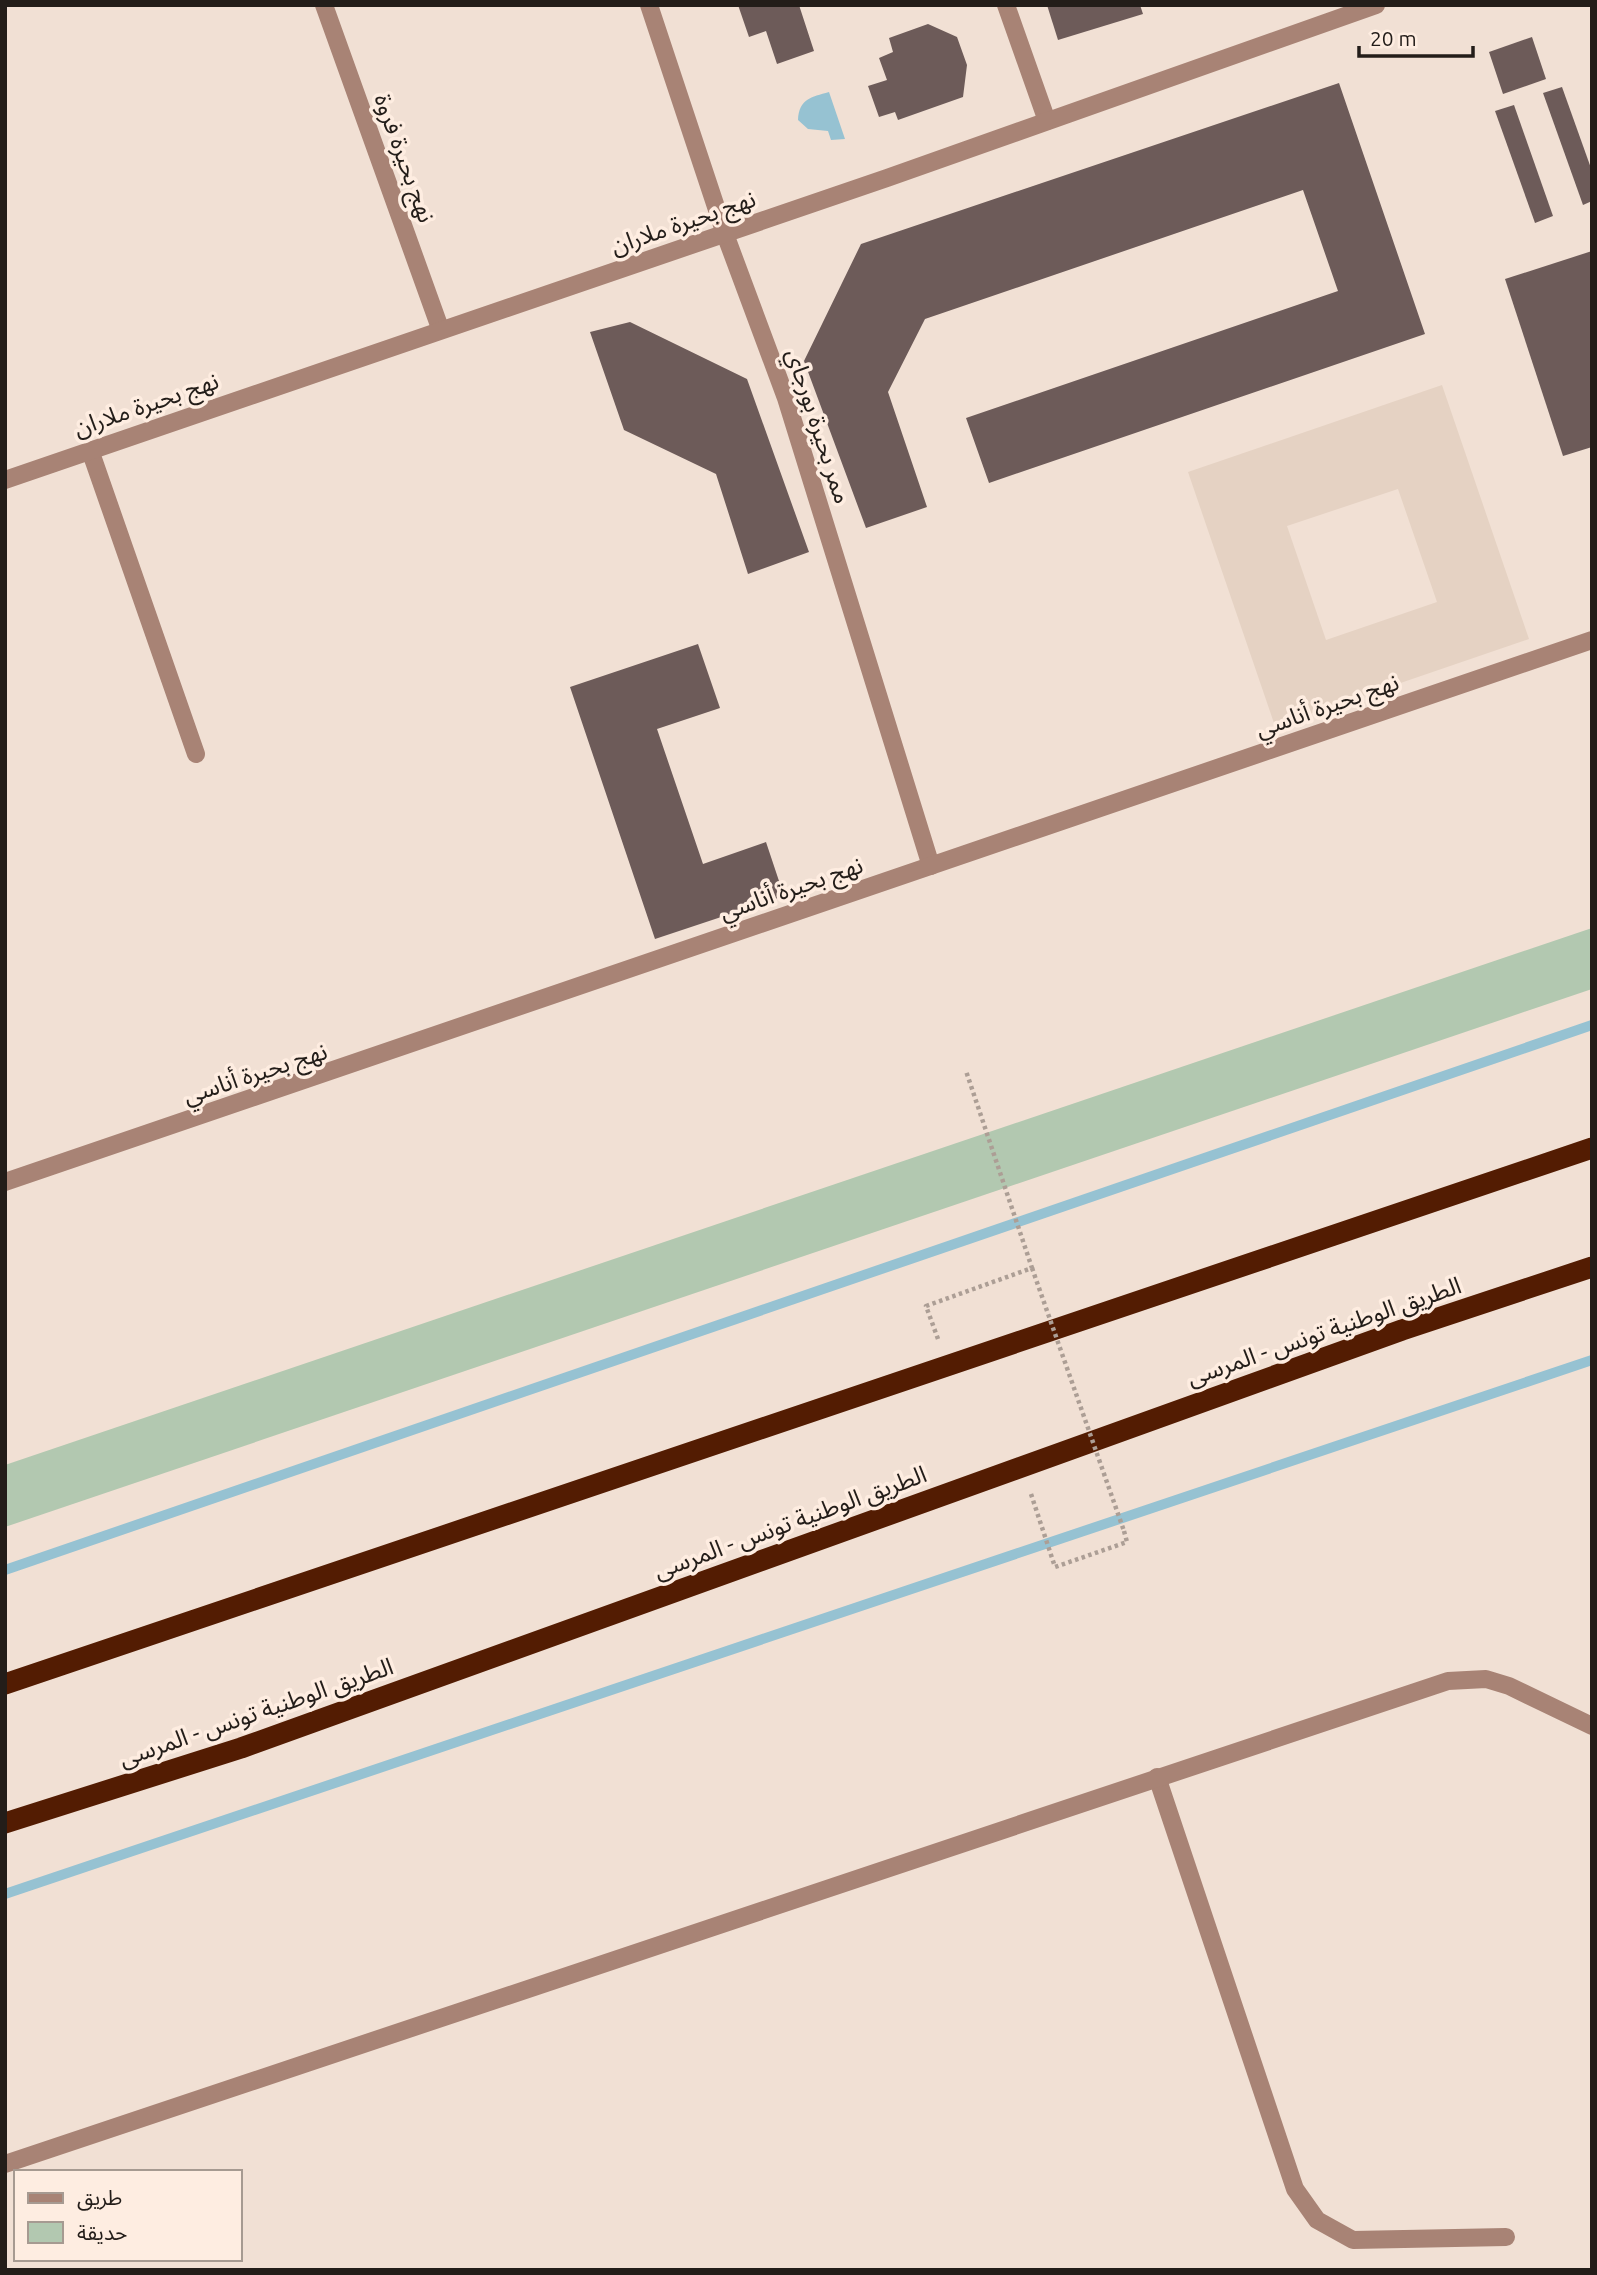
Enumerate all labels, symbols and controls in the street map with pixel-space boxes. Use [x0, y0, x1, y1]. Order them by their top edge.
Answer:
scale bar [1359, 14, 1473, 58]
text: 20 m [1370, 26, 1417, 50]
street label: نهج بحيرة فروة [365, 90, 441, 227]
street label: نهج بحيرة ملاران [607, 185, 760, 263]
street label: ممر بحيرة بورجاي [776, 345, 857, 508]
street label: نهج بحيرة ملاران [70, 367, 223, 445]
street label: نهج بحيرة أناسي [1251, 666, 1404, 747]
street label: نهج بحيرة أناسي [715, 849, 868, 930]
street label: نهج بحيرة أناسي [179, 1035, 332, 1114]
street label: الطريق الوطنية تونس - المرسى [1183, 1271, 1465, 1393]
street label: الطريق الوطنية تونس - المرسى [650, 1460, 931, 1586]
street label: الطريق الوطنية تونس - المرسى [115, 1652, 397, 1774]
legend [14, 2170, 242, 2261]
text: طريق [77, 2185, 122, 2211]
text: حديقة [77, 2220, 127, 2244]

